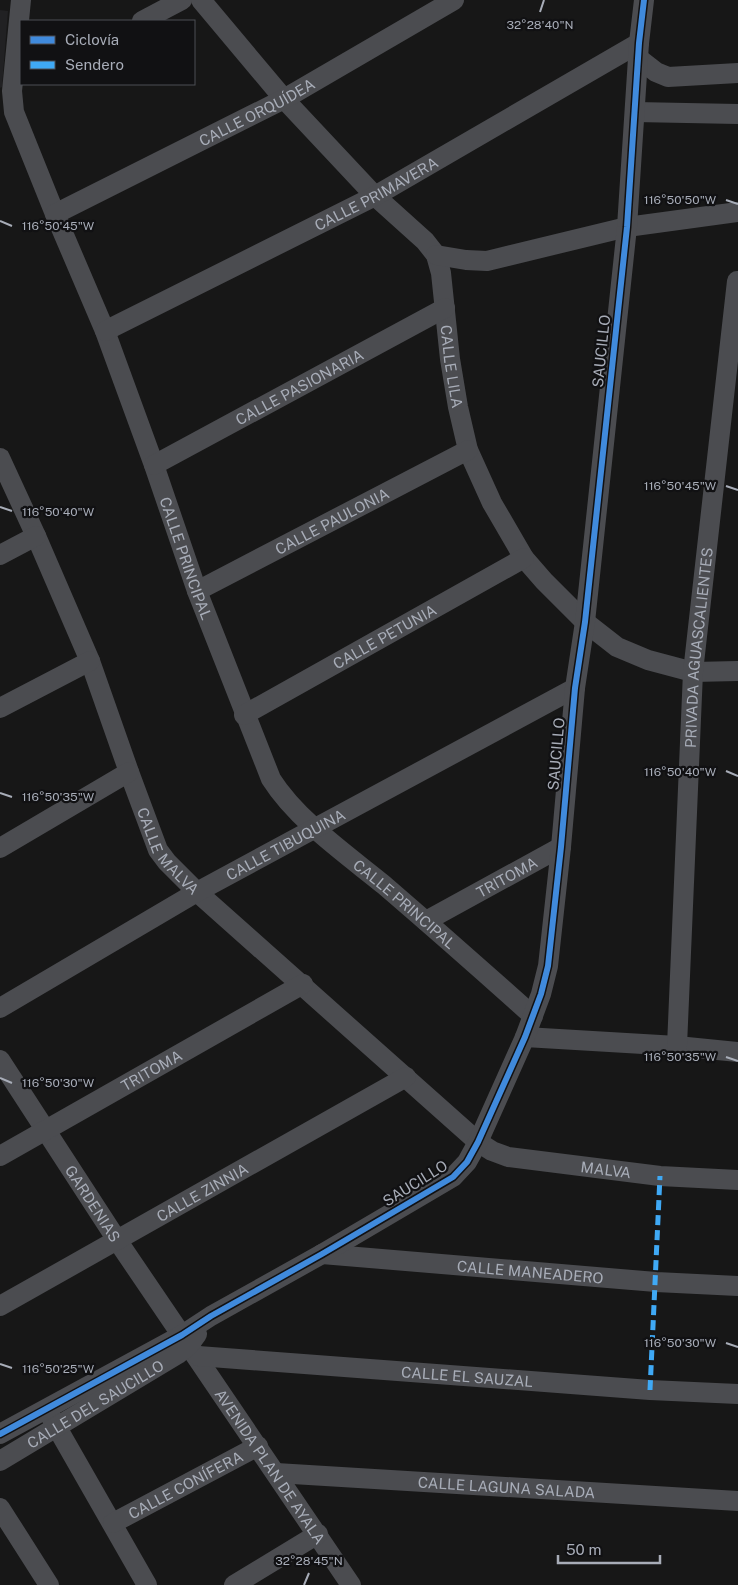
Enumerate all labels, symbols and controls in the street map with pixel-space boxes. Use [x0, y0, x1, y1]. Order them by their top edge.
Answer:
text: 32°28'40"N [506, 18, 574, 32]
legend [20, 20, 195, 85]
text: Ciclovía [65, 31, 119, 48]
text: Sendero [65, 56, 124, 73]
street label: CALLE ORQUÍDEA [196, 74, 318, 149]
street label: CALLE PRIMAVERA [312, 153, 441, 233]
text: 116°50'50"W [644, 193, 717, 207]
text: 116°50'45"W [22, 219, 95, 233]
street label: SAUCILLO [589, 314, 613, 388]
street label: CALLE LILA [438, 324, 467, 409]
street label: CALLE PASIONARIA [232, 345, 366, 428]
text: 116°50'45"W [644, 479, 717, 493]
street label: CALLE PAULONIA [272, 484, 392, 557]
street label: CALLE PRINCIPAL [157, 495, 216, 622]
text: 116°50'40"W [22, 505, 95, 519]
street label: PRIVADA AGUASCALIENTES [681, 546, 715, 748]
street label: CALLE PETUNIA [330, 600, 439, 672]
street label: SAUCILLO [544, 717, 568, 791]
text: 116°50'40"W [644, 765, 717, 779]
text: 116°50'35"W [22, 790, 95, 804]
street label: CALLE MALVA [134, 805, 203, 898]
street label: CALLE TIBUQUINA [223, 805, 348, 883]
street label: TRITOMA [473, 853, 540, 900]
street label: CALLE PRINCIPAL [350, 856, 459, 952]
street label: TRITOMA [118, 1046, 185, 1094]
text: 116°50'35"W [644, 1050, 717, 1064]
text: 116°50'30"W [22, 1076, 95, 1090]
street label: SAUCILLO [380, 1156, 450, 1210]
street label: MALVA [580, 1158, 633, 1181]
street label: CALLE ZINNIA [153, 1159, 251, 1225]
street label: GARDENIAS [62, 1162, 124, 1245]
street label: CALLE MANEADERO [456, 1257, 604, 1286]
text: 116°50'30"W [644, 1336, 717, 1350]
street label: CALLE DEL SAUCILLO [24, 1356, 167, 1451]
text: 116°50'25"W [22, 1362, 95, 1376]
street label: CALLE EL SAUZAL [401, 1363, 534, 1390]
street label: AVENIDA PLAN DE AYALA [212, 1386, 329, 1547]
street label: CALLE CONÍFERA [125, 1447, 246, 1522]
street label: CALLE LAGUNA SALADA [417, 1473, 596, 1501]
scale bar [558, 1532, 660, 1564]
text: 50 m [566, 1541, 601, 1558]
text: 32°28'45"N [275, 1554, 343, 1568]

